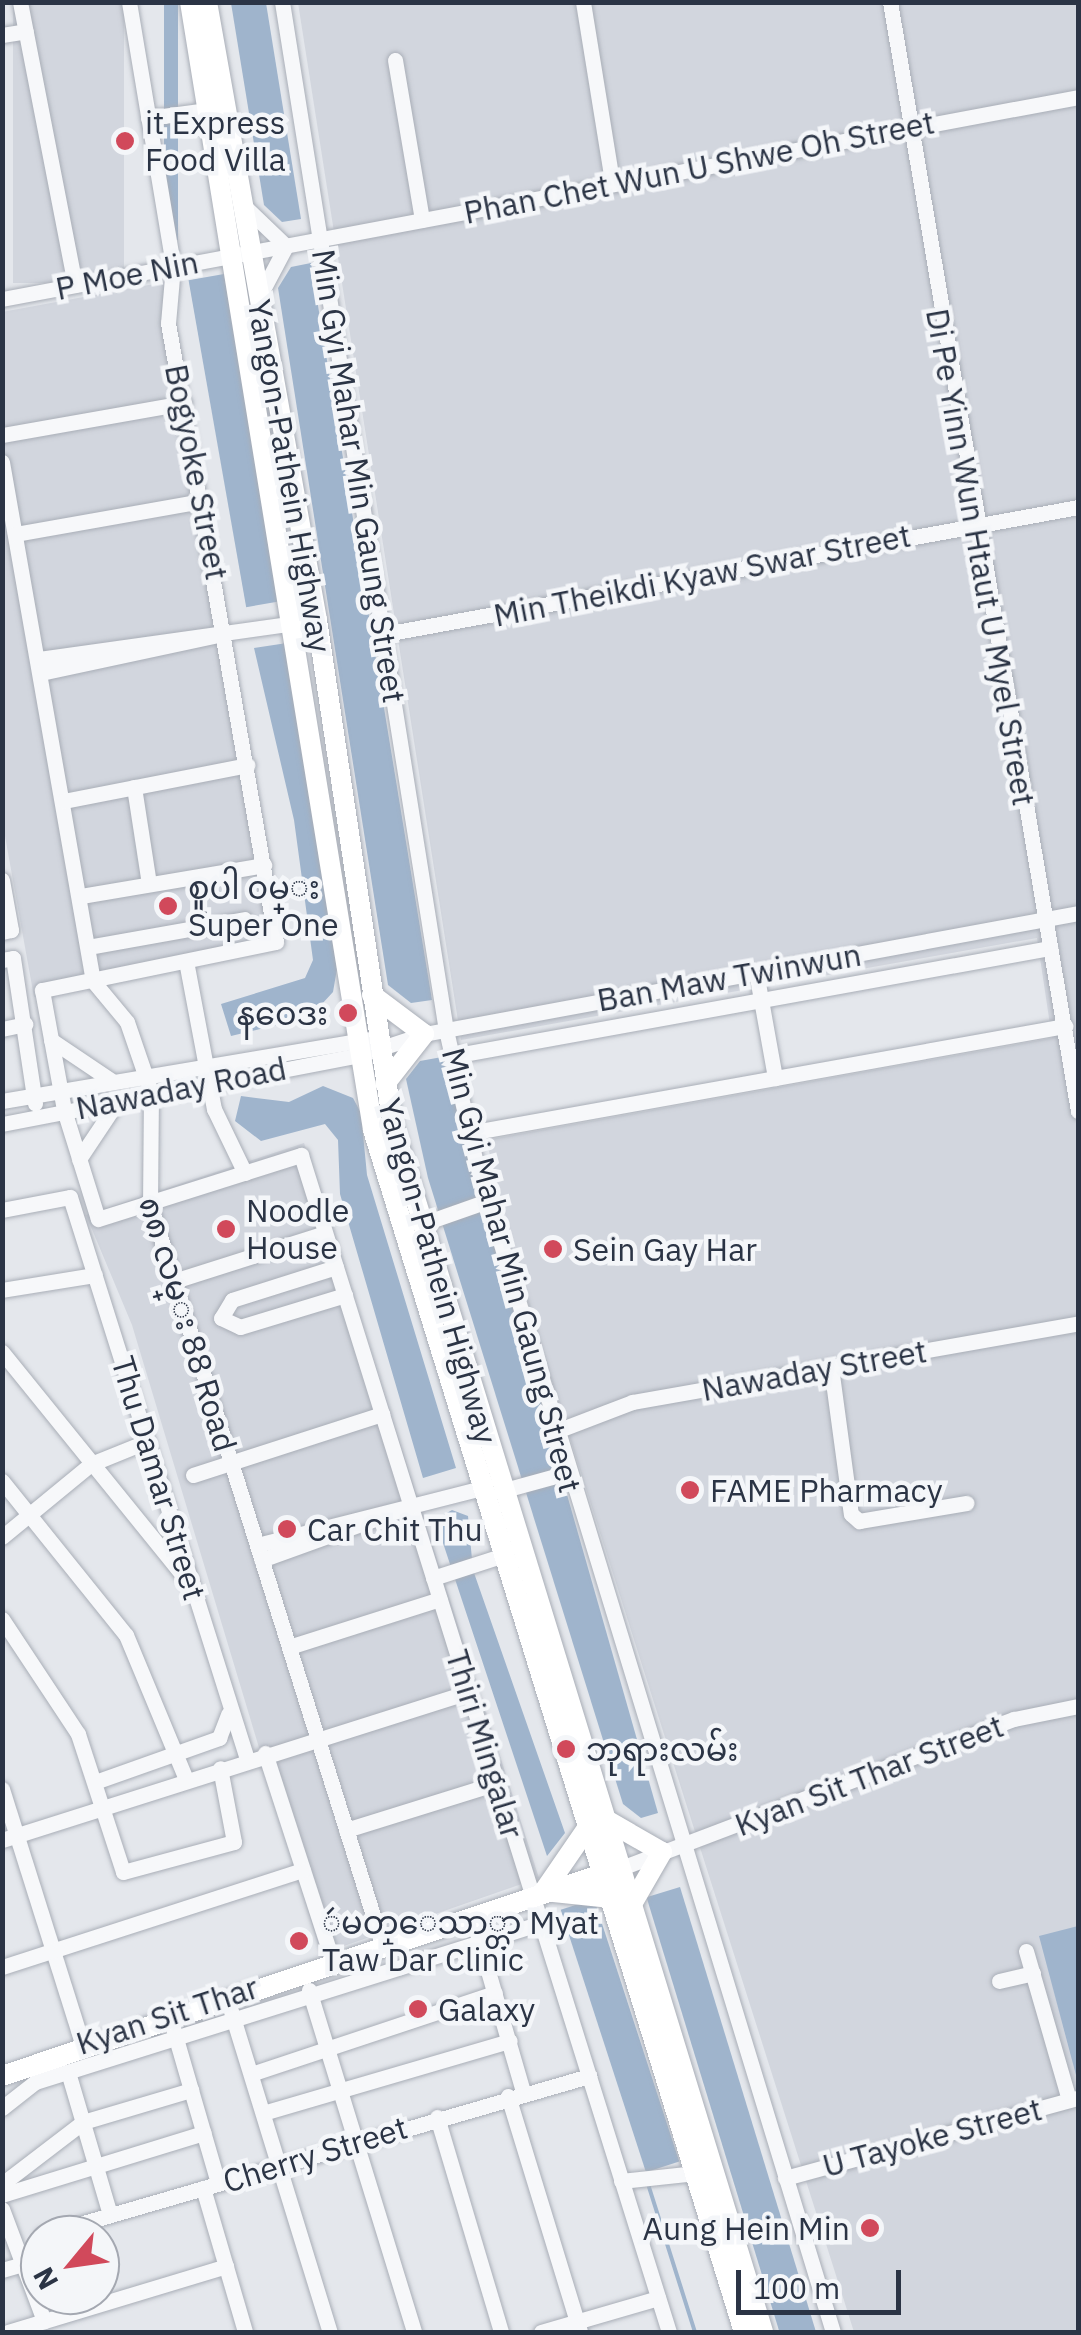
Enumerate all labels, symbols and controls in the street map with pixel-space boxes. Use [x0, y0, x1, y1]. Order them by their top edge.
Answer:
street label: Phan Chet Wun U Shwe Oh Street [460, 102, 938, 232]
place label: it Express Food Villa [145, 104, 286, 179]
marker: it Express Food Villa [114, 130, 136, 152]
street label: P Moe Nin [52, 242, 202, 308]
street label: Min Gyi Mahar Min Gaung Street [304, 246, 414, 706]
street label: Yangon-Pathein Highway [240, 296, 340, 656]
street label: Di Pe Yinn Wun Htaut U Myel Street [918, 306, 1044, 808]
street label: Bogyoke Street [157, 361, 237, 583]
street label: Min Theikdi Kyaw Swar Street [490, 516, 914, 634]
place label: စူပါ ၀မ္း Super One [188, 869, 339, 944]
marker: စူပါ ၀မ္း Super One [157, 895, 179, 917]
street label: Ban Maw Twinwun [594, 935, 864, 1019]
place label: နဝေဒး [237, 994, 328, 1032]
marker: နဝေဒး [337, 1002, 359, 1024]
street label: Min Gyi Mahar Min Gaung Street [434, 1043, 590, 1497]
street label: Nawaday Road [73, 1049, 289, 1127]
street label: Yangon-Pathein Highway [370, 1094, 506, 1448]
street label: ၈၈ လမ္း 88 Road [131, 1192, 245, 1456]
place label: Noodle House [246, 1192, 349, 1267]
marker: Noodle House [215, 1218, 237, 1240]
place label: Sein Gay Har [573, 1230, 757, 1268]
marker: Sein Gay Har [542, 1238, 564, 1260]
street label: Nawaday Street [699, 1331, 929, 1409]
street label: Thu Damar Street [104, 1351, 214, 1605]
place label: FAME Pharmacy [710, 1471, 943, 1509]
marker: FAME Pharmacy [679, 1479, 701, 1501]
place label: Car Chit Thu [307, 1510, 483, 1548]
marker: Car Chit Thu [276, 1518, 298, 1540]
street label: Thiri Mingalar [438, 1645, 532, 1843]
street label: Kyan Sit Thar Street [729, 1706, 1009, 1844]
place label: ဘုရားလမ်း [586, 1730, 738, 1768]
marker: ဘုရားလမ်း [555, 1738, 577, 1760]
place label: ဴမတ္ေသာ္တာ Myat Taw Dar Clinic [322, 1904, 599, 1979]
marker: ဴမတ္ေသာ္တာ Myat Taw Dar Clinic [286, 1928, 312, 1954]
street label: Kyan Sit Thar [71, 1968, 263, 2062]
place label: Galaxy [438, 1990, 535, 2028]
marker: Galaxy [407, 1998, 429, 2020]
street label: U Tayoke Street [818, 2089, 1046, 2185]
street label: Cherry Street [218, 2108, 412, 2200]
place label: Aung Hein Min [643, 2209, 850, 2247]
north arrow [20, 2215, 120, 2315]
marker: Aung Hein Min [859, 2217, 881, 2239]
scale bar [741, 2250, 906, 2312]
text: N [24, 2261, 66, 2297]
text: 100 m [753, 2268, 840, 2307]

